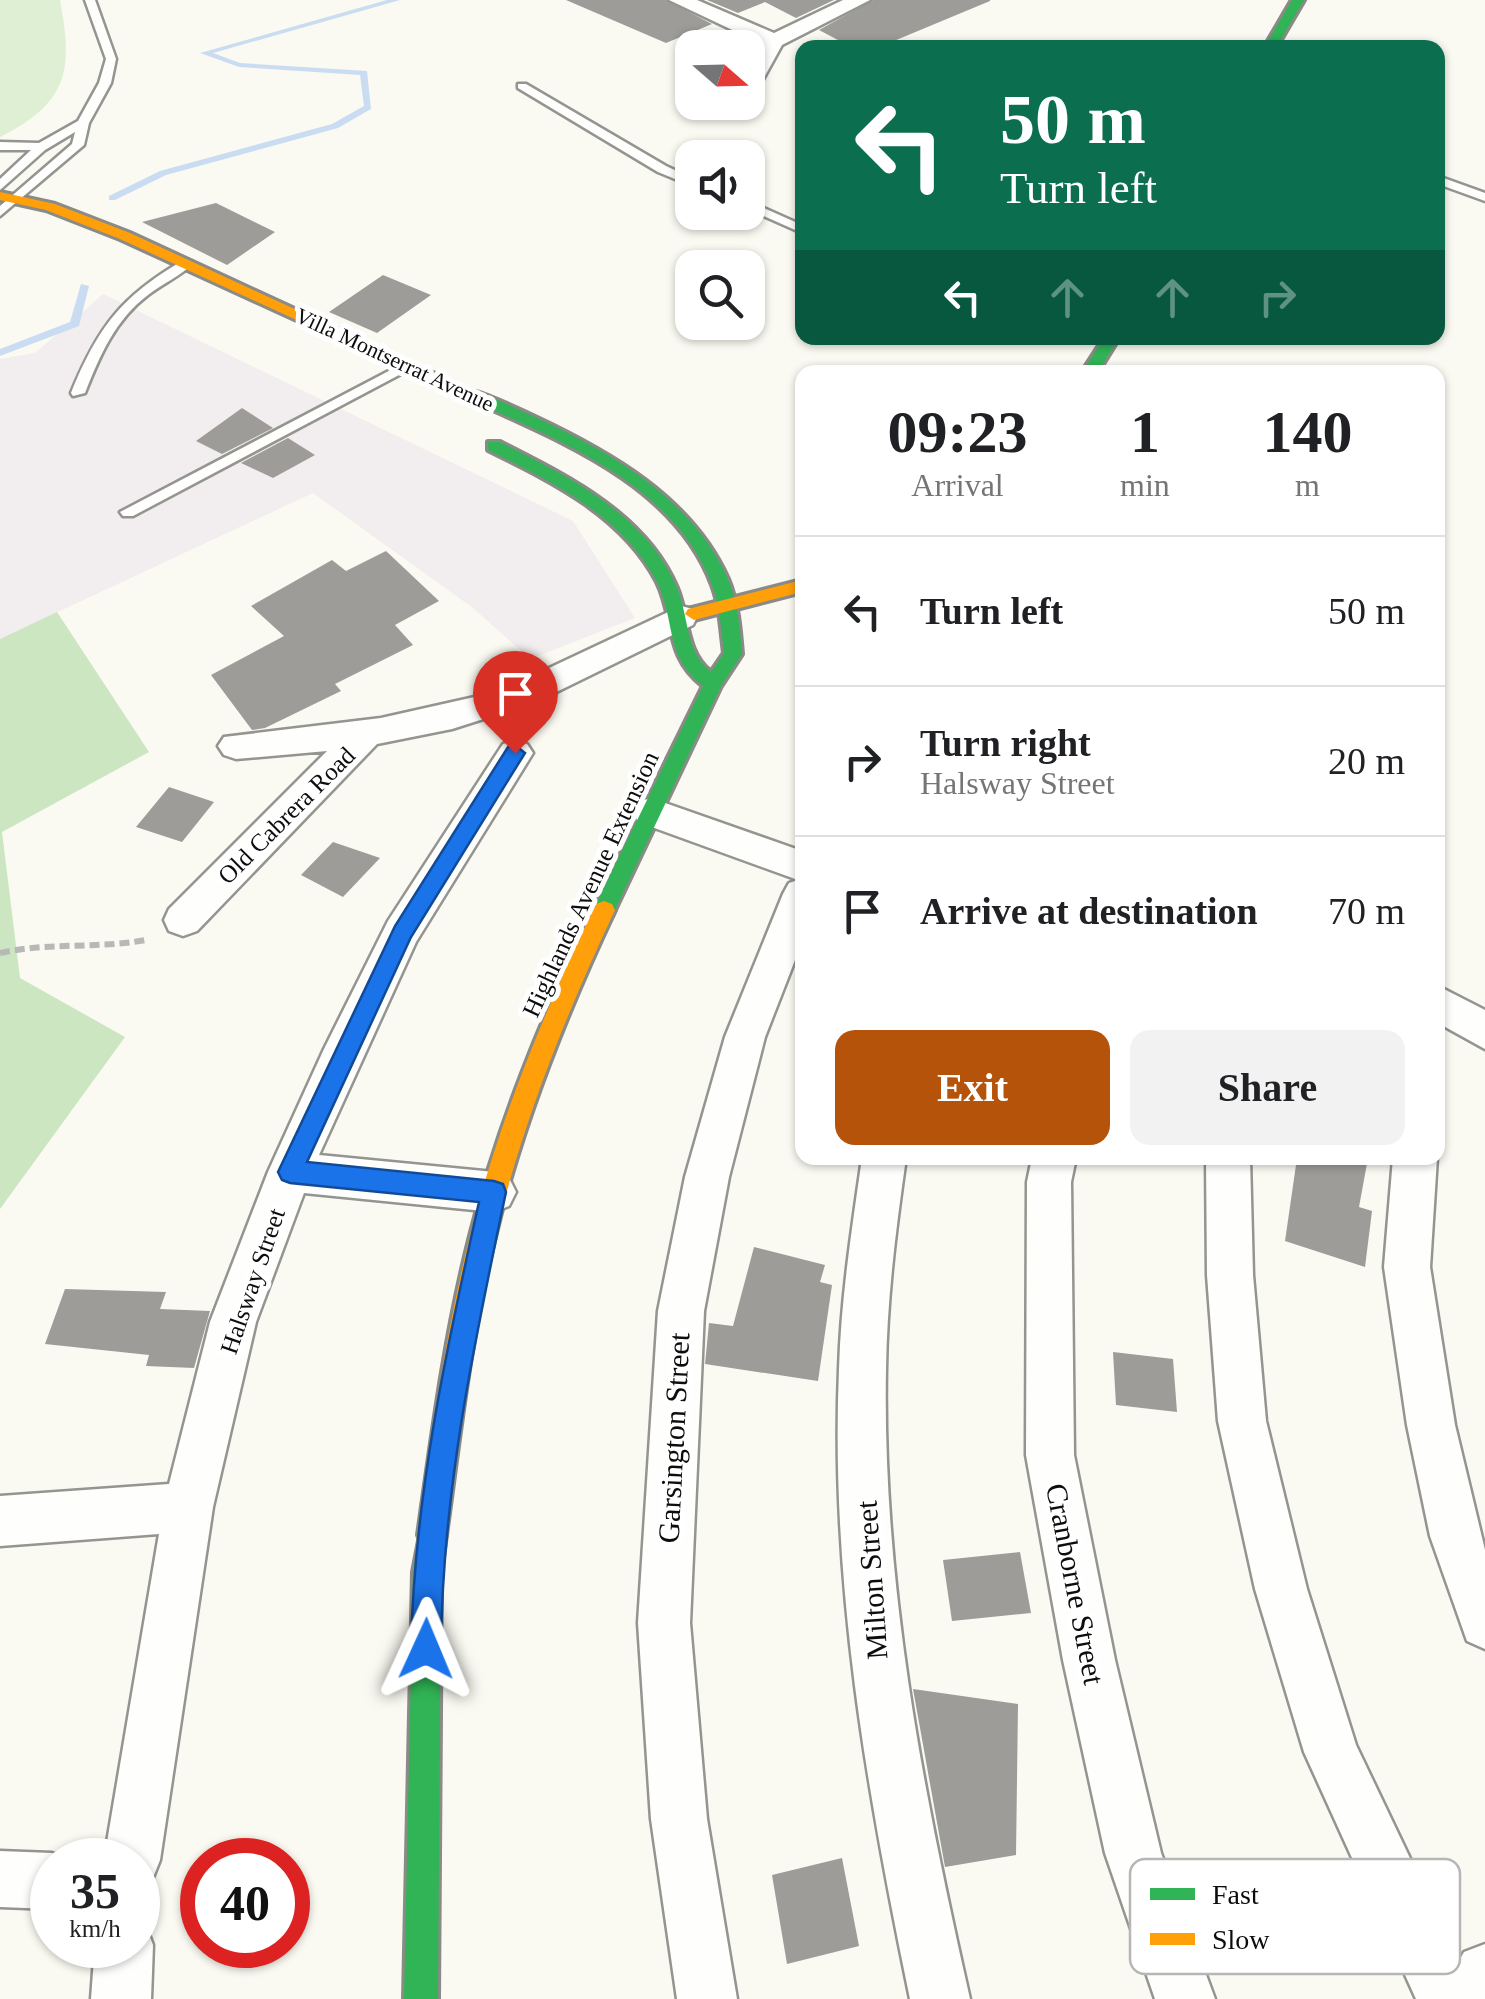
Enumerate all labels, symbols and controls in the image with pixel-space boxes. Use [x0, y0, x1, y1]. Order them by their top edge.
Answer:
north arrow [675, 30, 765, 120]
map controls [675, 30, 765, 340]
icon: left [835, 80, 965, 210]
text: 50 m [1000, 81, 1146, 158]
button: sound [675, 140, 765, 230]
text: Turn left [1000, 163, 1157, 213]
button: search [675, 250, 765, 340]
icon: left [935, 270, 990, 325]
icon: ahead [1040, 270, 1095, 325]
icon: ahead [1145, 270, 1200, 325]
icon: right [1250, 270, 1305, 325]
street label: Villa Montserrat Avenue [292, 303, 498, 416]
text: 09:23 [888, 399, 1028, 465]
text: 1 [1130, 399, 1160, 465]
text: 140 [1262, 399, 1352, 465]
text: Arrival [911, 467, 1004, 503]
text: min [1120, 467, 1170, 503]
text: m [1295, 467, 1320, 503]
icon: left [835, 584, 890, 639]
text: Turn left [920, 590, 1063, 632]
text: 50 m [1328, 590, 1405, 632]
pin [473, 651, 558, 754]
icon: arrive [488, 666, 543, 721]
text: Turn right [920, 722, 1091, 764]
icon: right [835, 734, 890, 789]
text: 20 m [1328, 740, 1405, 782]
street label: Old Cabrera Road [212, 741, 361, 889]
street label: Highlands Avenue Extension [517, 747, 664, 1021]
text: Halsway Street [920, 765, 1115, 801]
icon: arrive [835, 884, 890, 939]
text: Arrive at destination [920, 890, 1258, 932]
text: 70 m [1328, 890, 1405, 932]
button: Exit [835, 1030, 1110, 1145]
button: Share [1130, 1030, 1405, 1145]
street label: Halsway Street [215, 1205, 290, 1357]
street label: Garsington Street [652, 1331, 696, 1544]
street label: Cranborne Street [1040, 1481, 1111, 1688]
street label: Milton Street [849, 1499, 894, 1661]
position arrow [374, 1597, 478, 1701]
speed limit sign: 40 [180, 1838, 310, 1968]
legend [1130, 1859, 1460, 1974]
text: 35 [70, 1863, 120, 1919]
text: Fast [1212, 1879, 1259, 1910]
text: km/h [69, 1915, 121, 1942]
text: Slow [1212, 1924, 1270, 1955]

